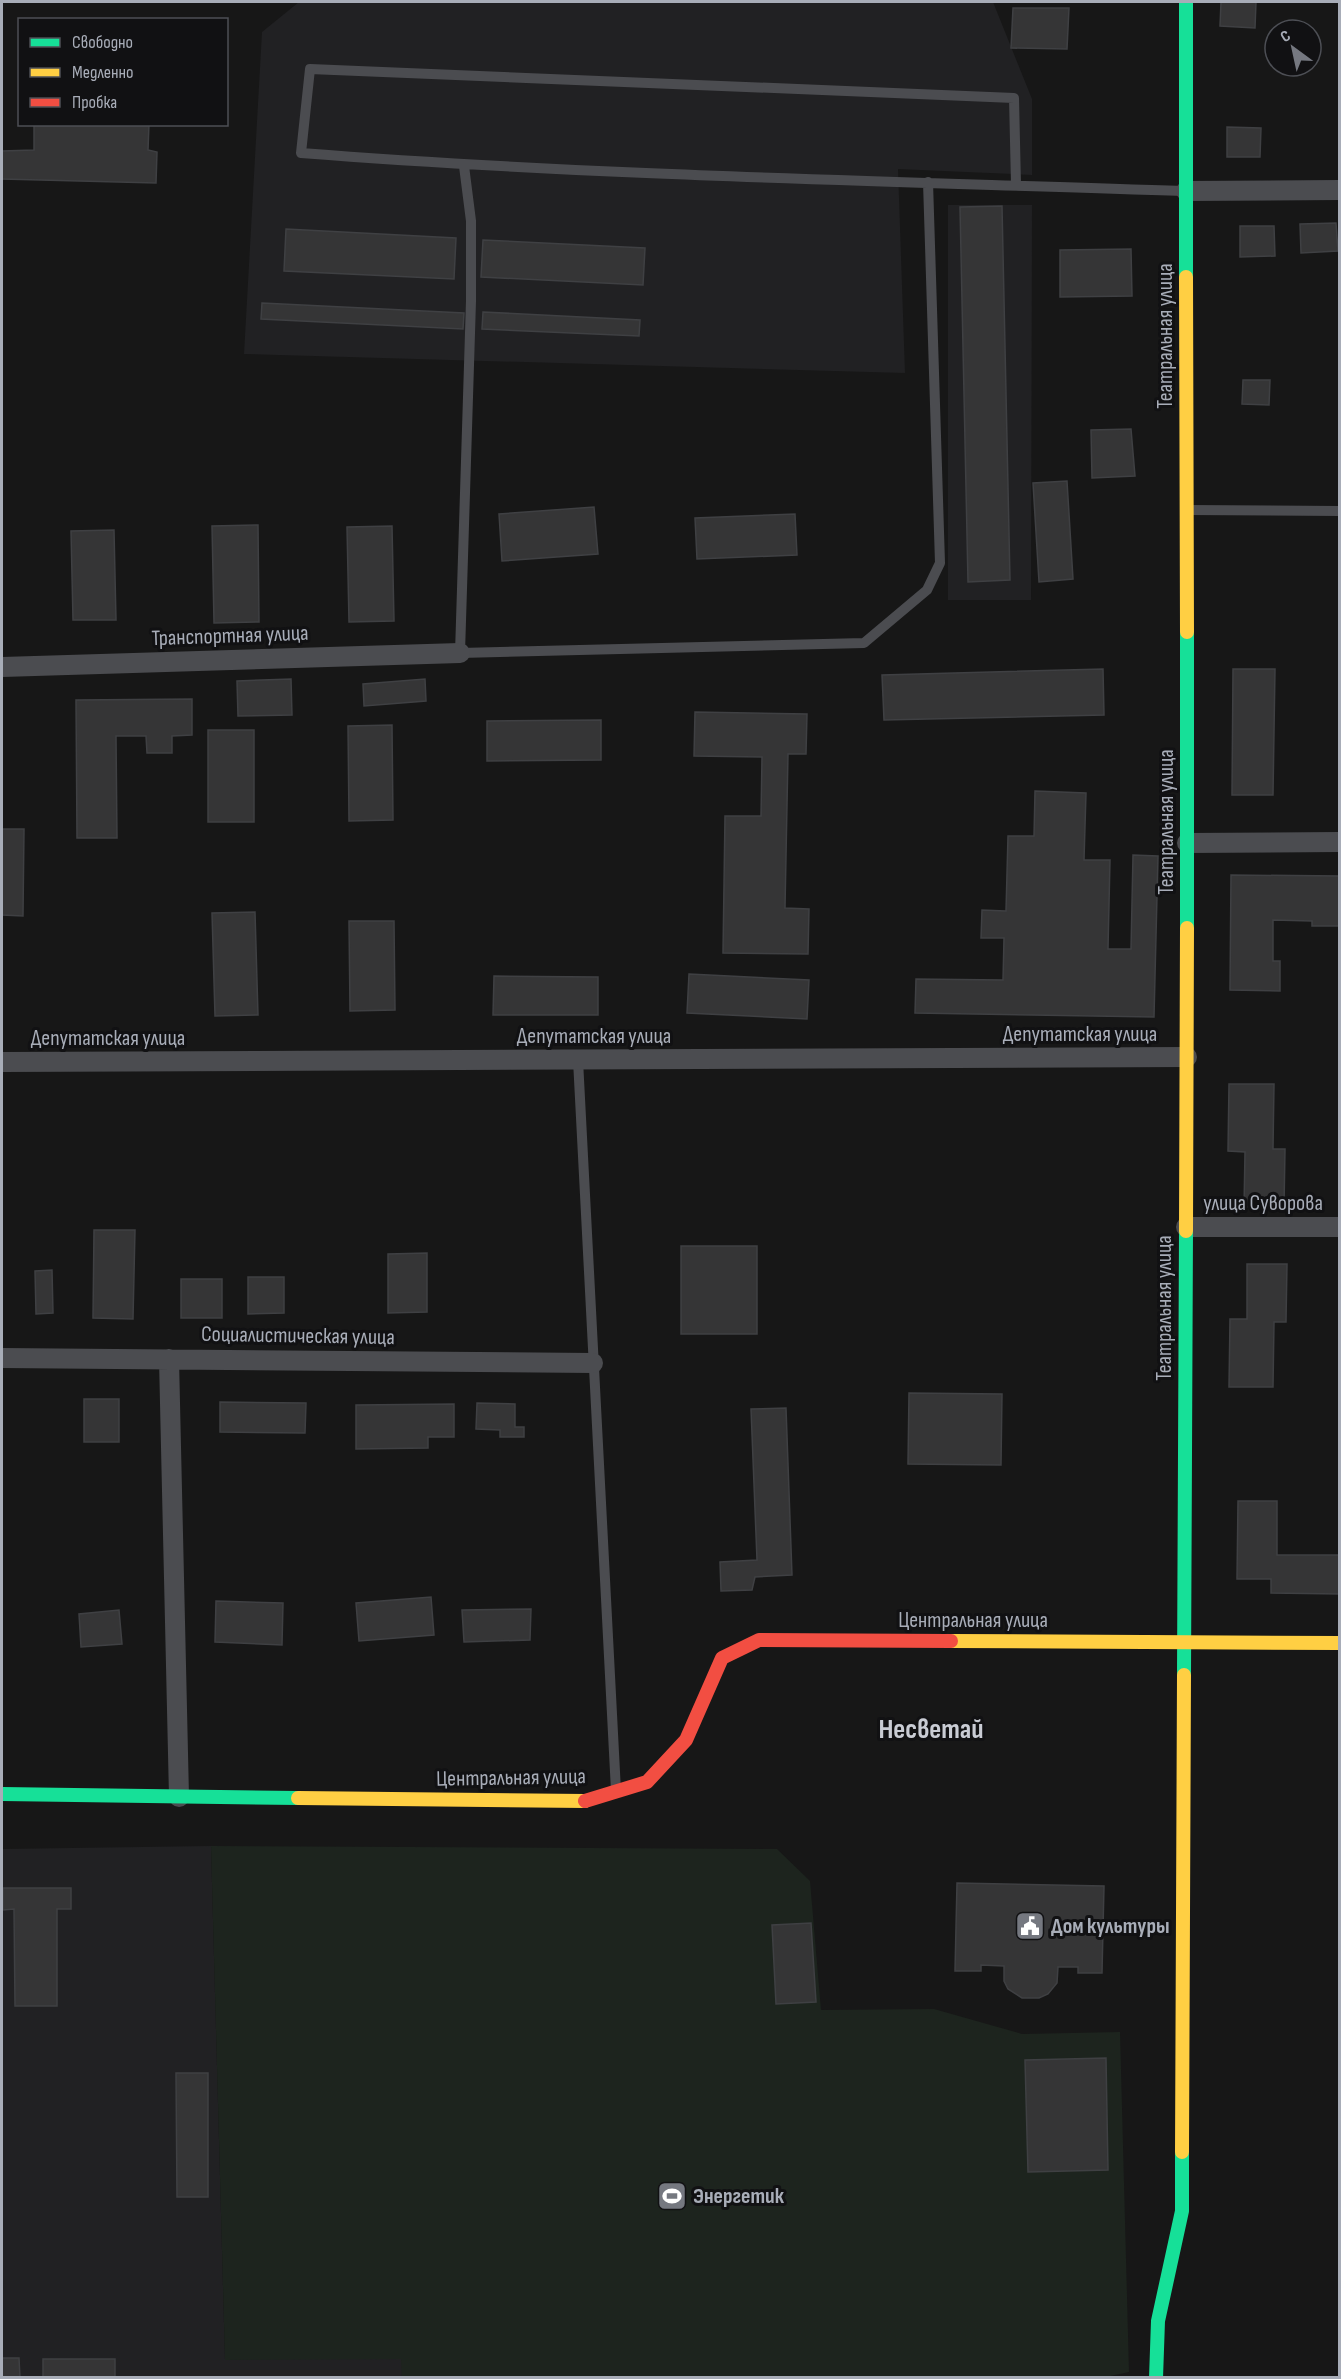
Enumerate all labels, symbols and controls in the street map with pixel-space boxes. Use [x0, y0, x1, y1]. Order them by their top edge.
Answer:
legend [18, 18, 228, 126]
north arrow [1263, 18, 1323, 78]
text: С [1277, 26, 1294, 47]
text: Свободно [72, 32, 133, 53]
text: Медленно [72, 62, 134, 83]
text: Пробка [72, 92, 117, 113]
street label: Театральная улица [1152, 263, 1179, 409]
street label: Транспортная улица [151, 620, 309, 652]
street label: Театральная улица [1153, 749, 1180, 895]
street label: Депутатская улица [1003, 1021, 1157, 1048]
street label: Депутатская улица [517, 1023, 671, 1050]
street label: Депутатская улица [31, 1025, 185, 1052]
street label: улица Суворова [1203, 1190, 1323, 1217]
street label: Театральная улица [1151, 1235, 1178, 1381]
street label: Социалистическая улица [201, 1321, 395, 1351]
street label: Центральная улица [898, 1607, 1048, 1634]
district label: Несветай [878, 1713, 984, 1746]
street label: Центральная улица [436, 1763, 586, 1793]
public building icon: Дом культуры [1014, 1910, 1046, 1942]
place label: Дом культуры [1051, 1913, 1170, 1940]
sports icon: Энергетик [656, 2180, 688, 2212]
place label: Энергетик [693, 2183, 785, 2210]

